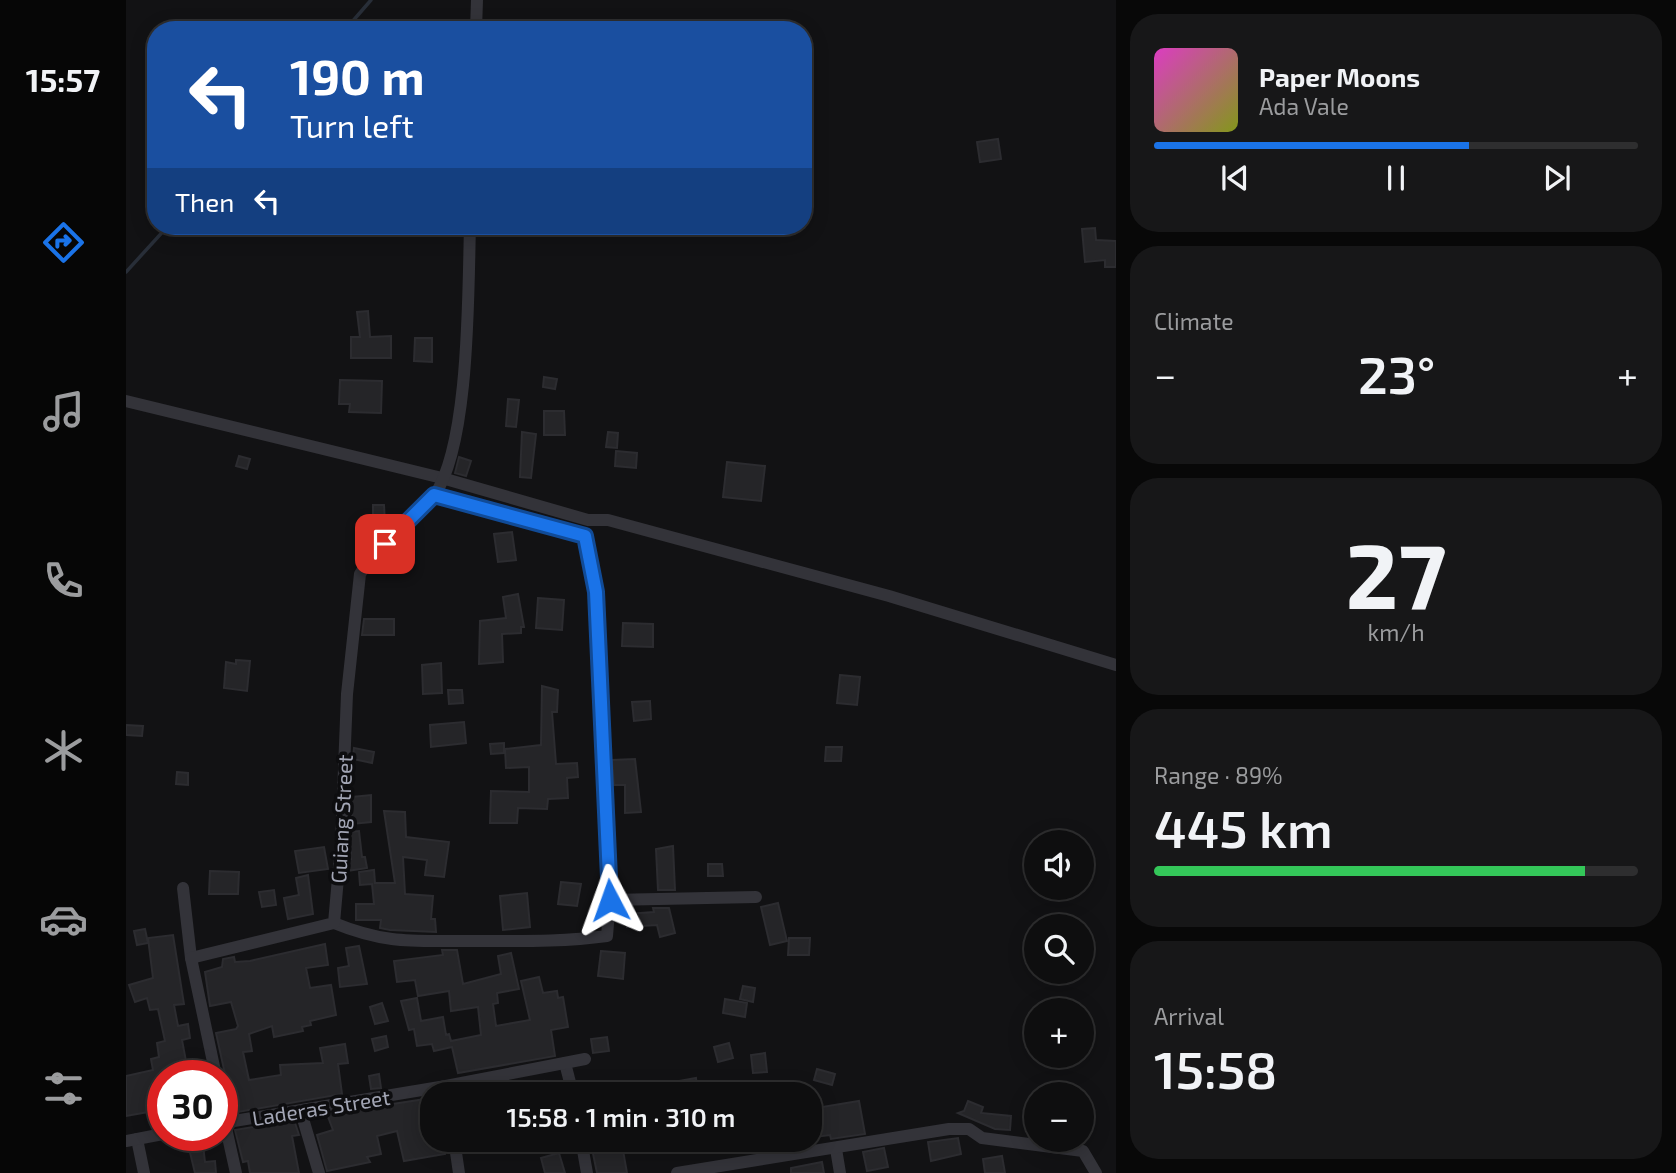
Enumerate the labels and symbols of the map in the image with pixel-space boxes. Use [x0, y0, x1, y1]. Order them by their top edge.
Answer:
pin [355, 514, 415, 574]
street label: Guiang Street [325, 754, 357, 884]
position arrow [573, 863, 647, 937]
speed limit sign: 30 [147, 1060, 238, 1151]
street label: Laderas Street [250, 1084, 392, 1130]

